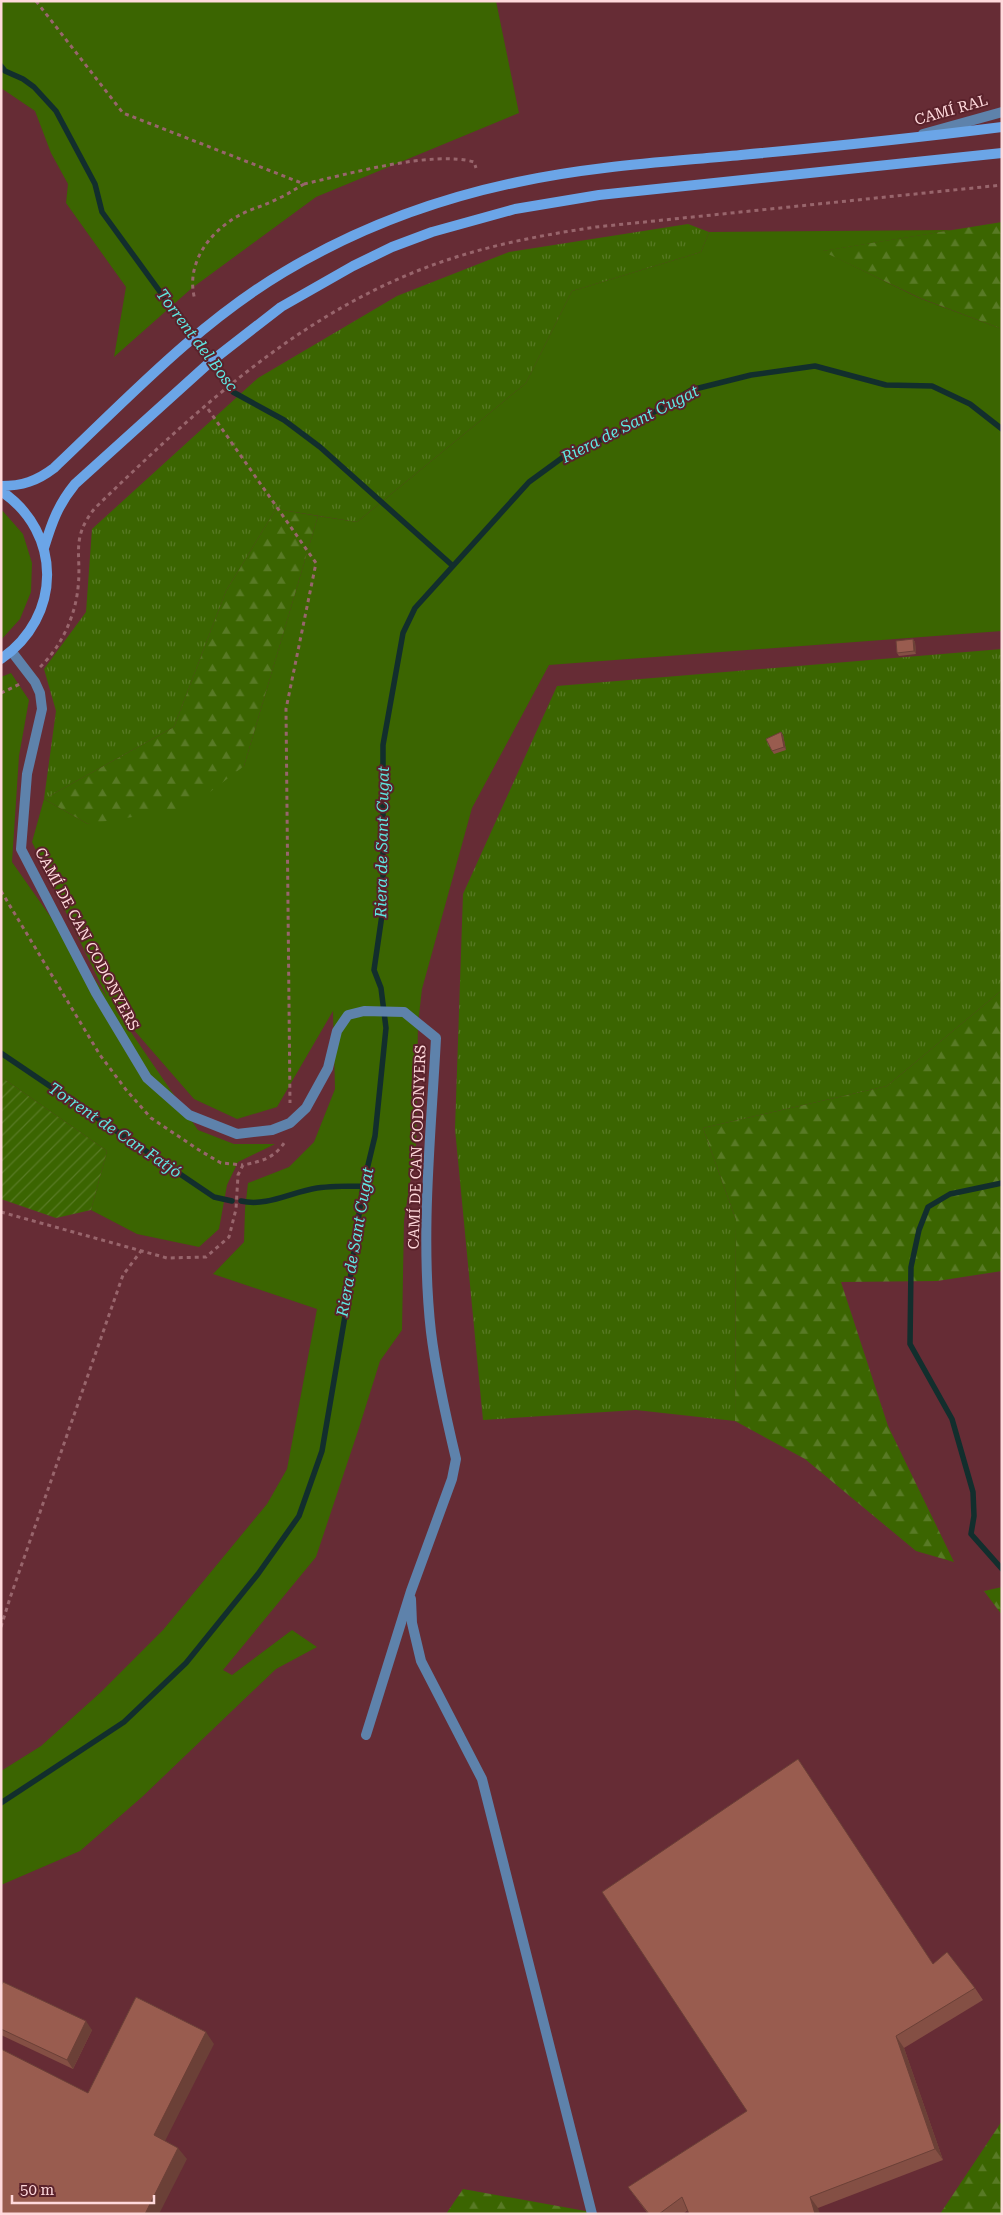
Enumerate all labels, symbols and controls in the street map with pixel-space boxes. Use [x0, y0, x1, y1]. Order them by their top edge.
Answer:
street label: CAMÍ RAL [912, 91, 990, 129]
water label: Torrent del Bosc [152, 285, 242, 396]
water label: Riera de Sant Cugat [557, 381, 702, 467]
water label: Riera de Sant Cugat [371, 766, 393, 919]
street label: CAMÍ DE CAN CODONYERS [31, 844, 143, 1034]
street label: CAMÍ DE CAN CODONYERS [404, 1044, 430, 1250]
water label: Torrent de Can Fatjó [45, 1078, 185, 1182]
water label: Riera de Sant Cugat [332, 1166, 378, 1319]
scale bar [12, 2172, 155, 2204]
text: 50 m [20, 2181, 55, 2199]

